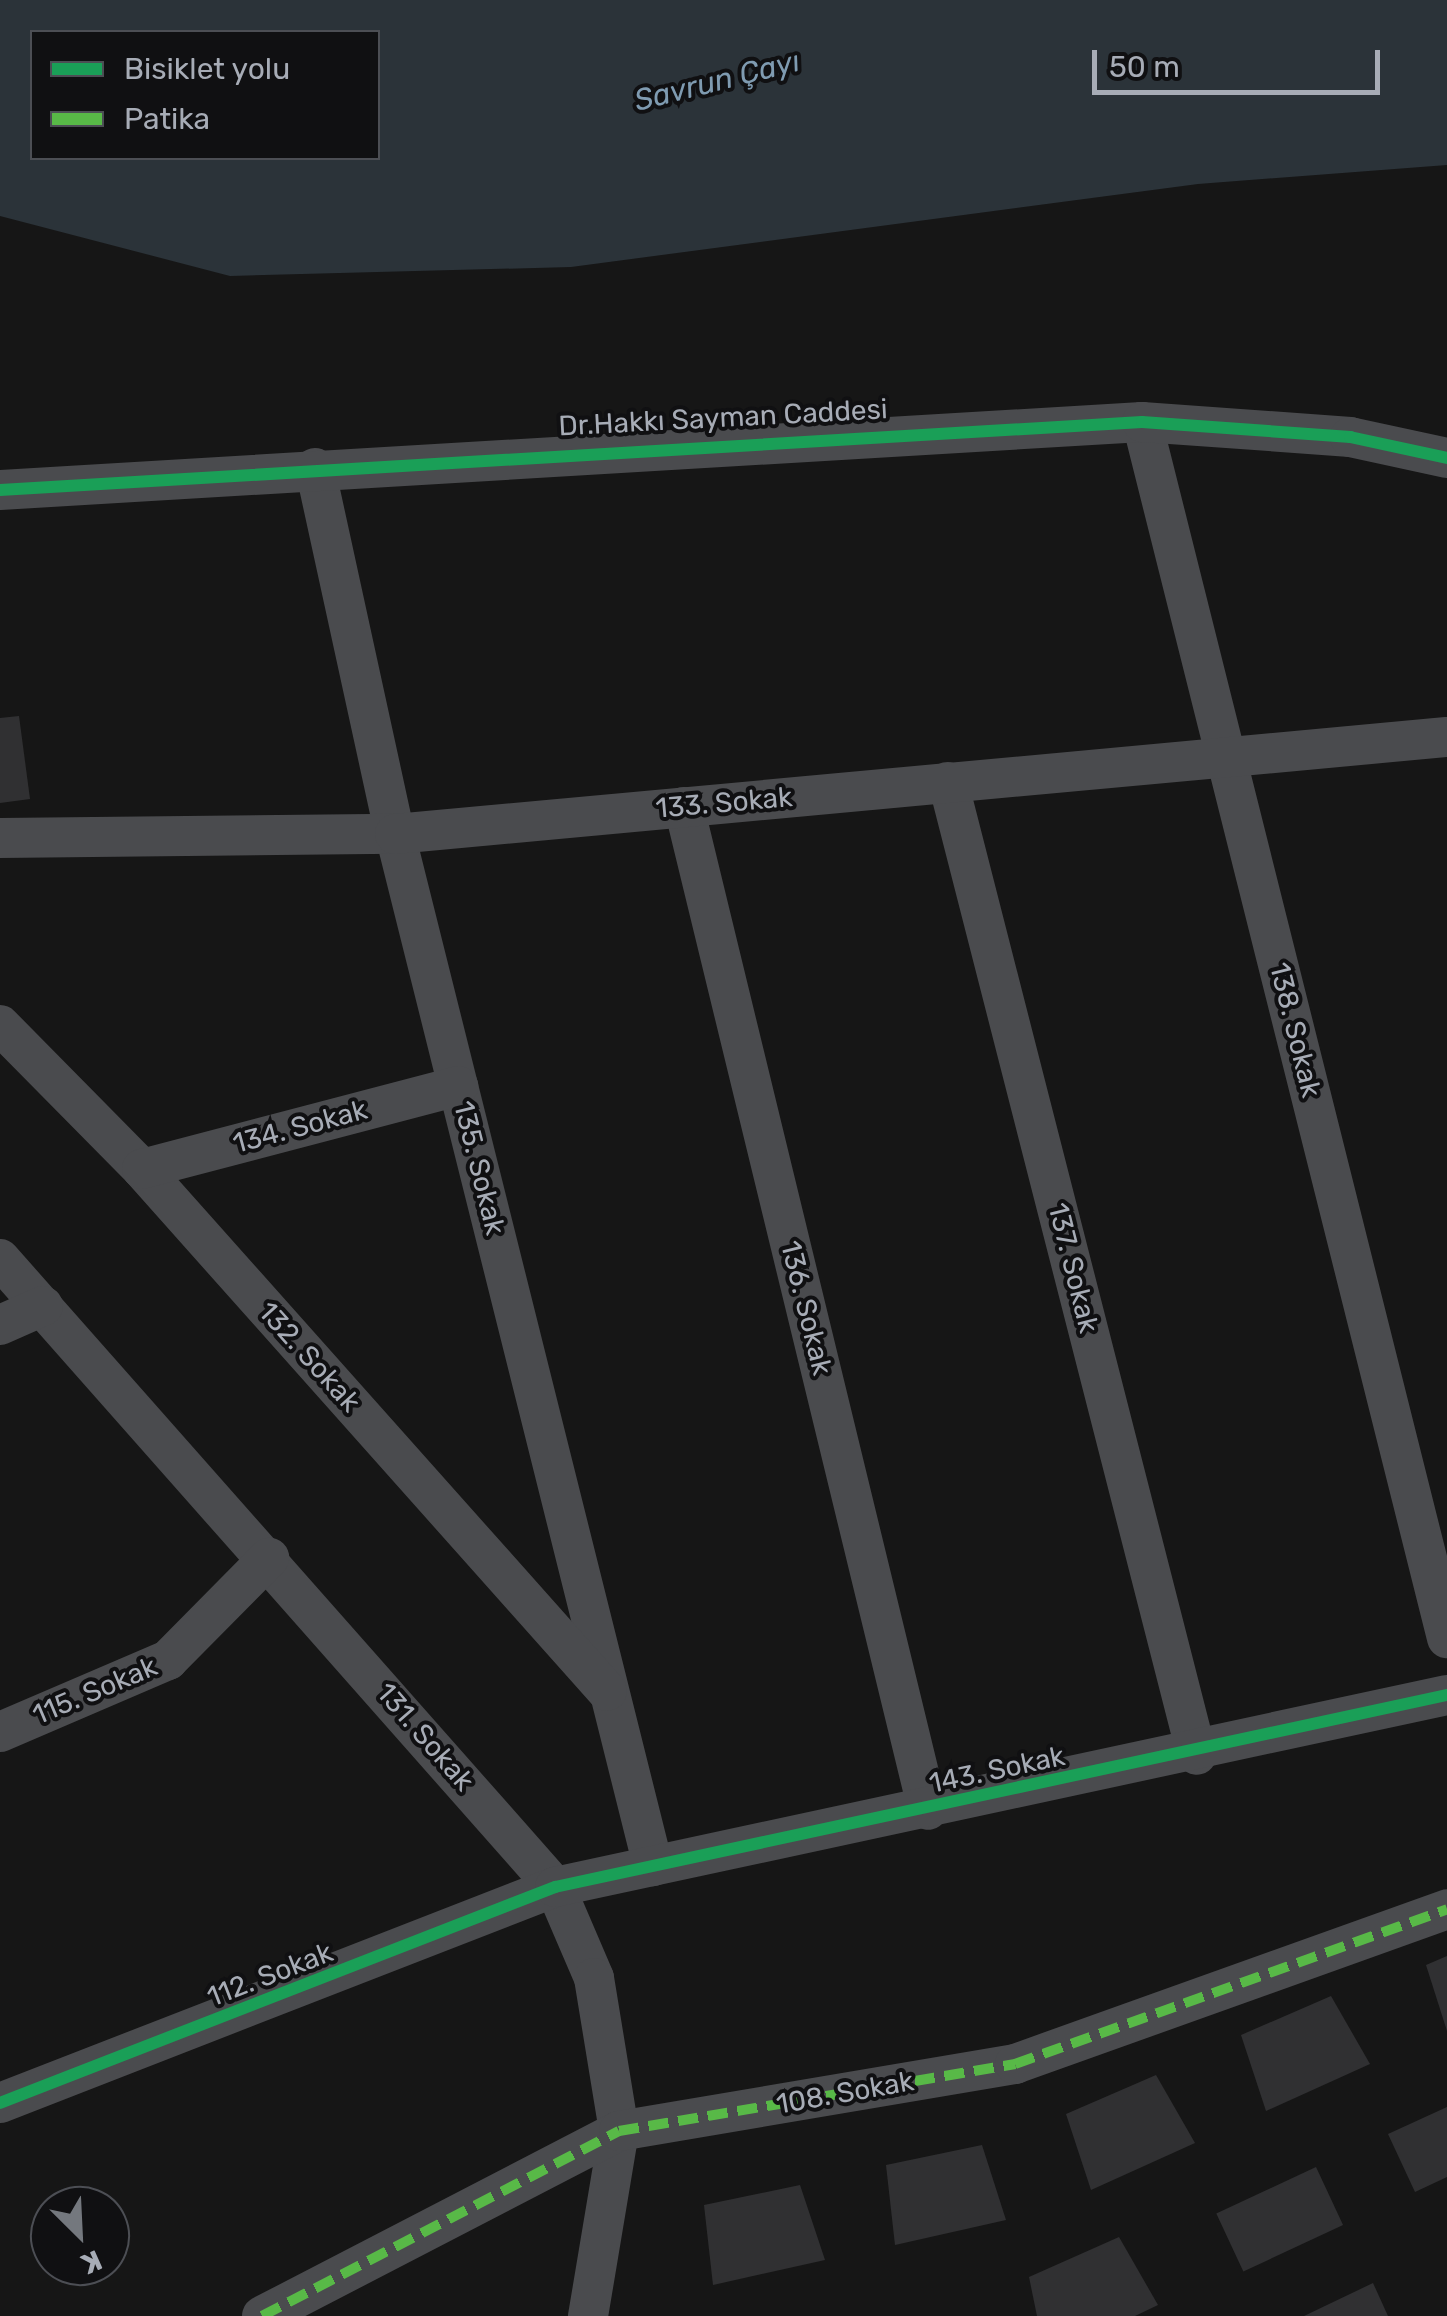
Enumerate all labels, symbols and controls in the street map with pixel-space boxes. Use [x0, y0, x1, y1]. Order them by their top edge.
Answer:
legend [30, 30, 380, 160]
scale bar [1097, 30, 1384, 92]
water label: Savrun Çayı [630, 43, 804, 119]
text: 50 m [1109, 49, 1180, 85]
text: Bisiklet yolu [124, 51, 290, 87]
text: Patika [124, 101, 210, 137]
street label: Dr.Hakkı Sayman Caddesi [558, 393, 888, 443]
street label: 133. Sokak [654, 780, 794, 826]
street label: 138. Sokak [1262, 959, 1328, 1101]
street label: 134. Sokak [229, 1093, 371, 1161]
street label: 135. Sokak [446, 1098, 512, 1238]
street label: 137. Sokak [1041, 1200, 1105, 1336]
street label: 136. Sokak [773, 1237, 839, 1379]
street label: 132. Sokak [251, 1295, 367, 1419]
street label: 115. Sokak [28, 1650, 162, 1732]
street label: 131. Sokak [369, 1676, 481, 1798]
street label: 143. Sokak [926, 1739, 1068, 1801]
street label: 112. Sokak [202, 1936, 338, 2014]
street label: 108. Sokak [774, 2064, 916, 2122]
north arrow [30, 2186, 130, 2286]
text: K [76, 2243, 107, 2281]

